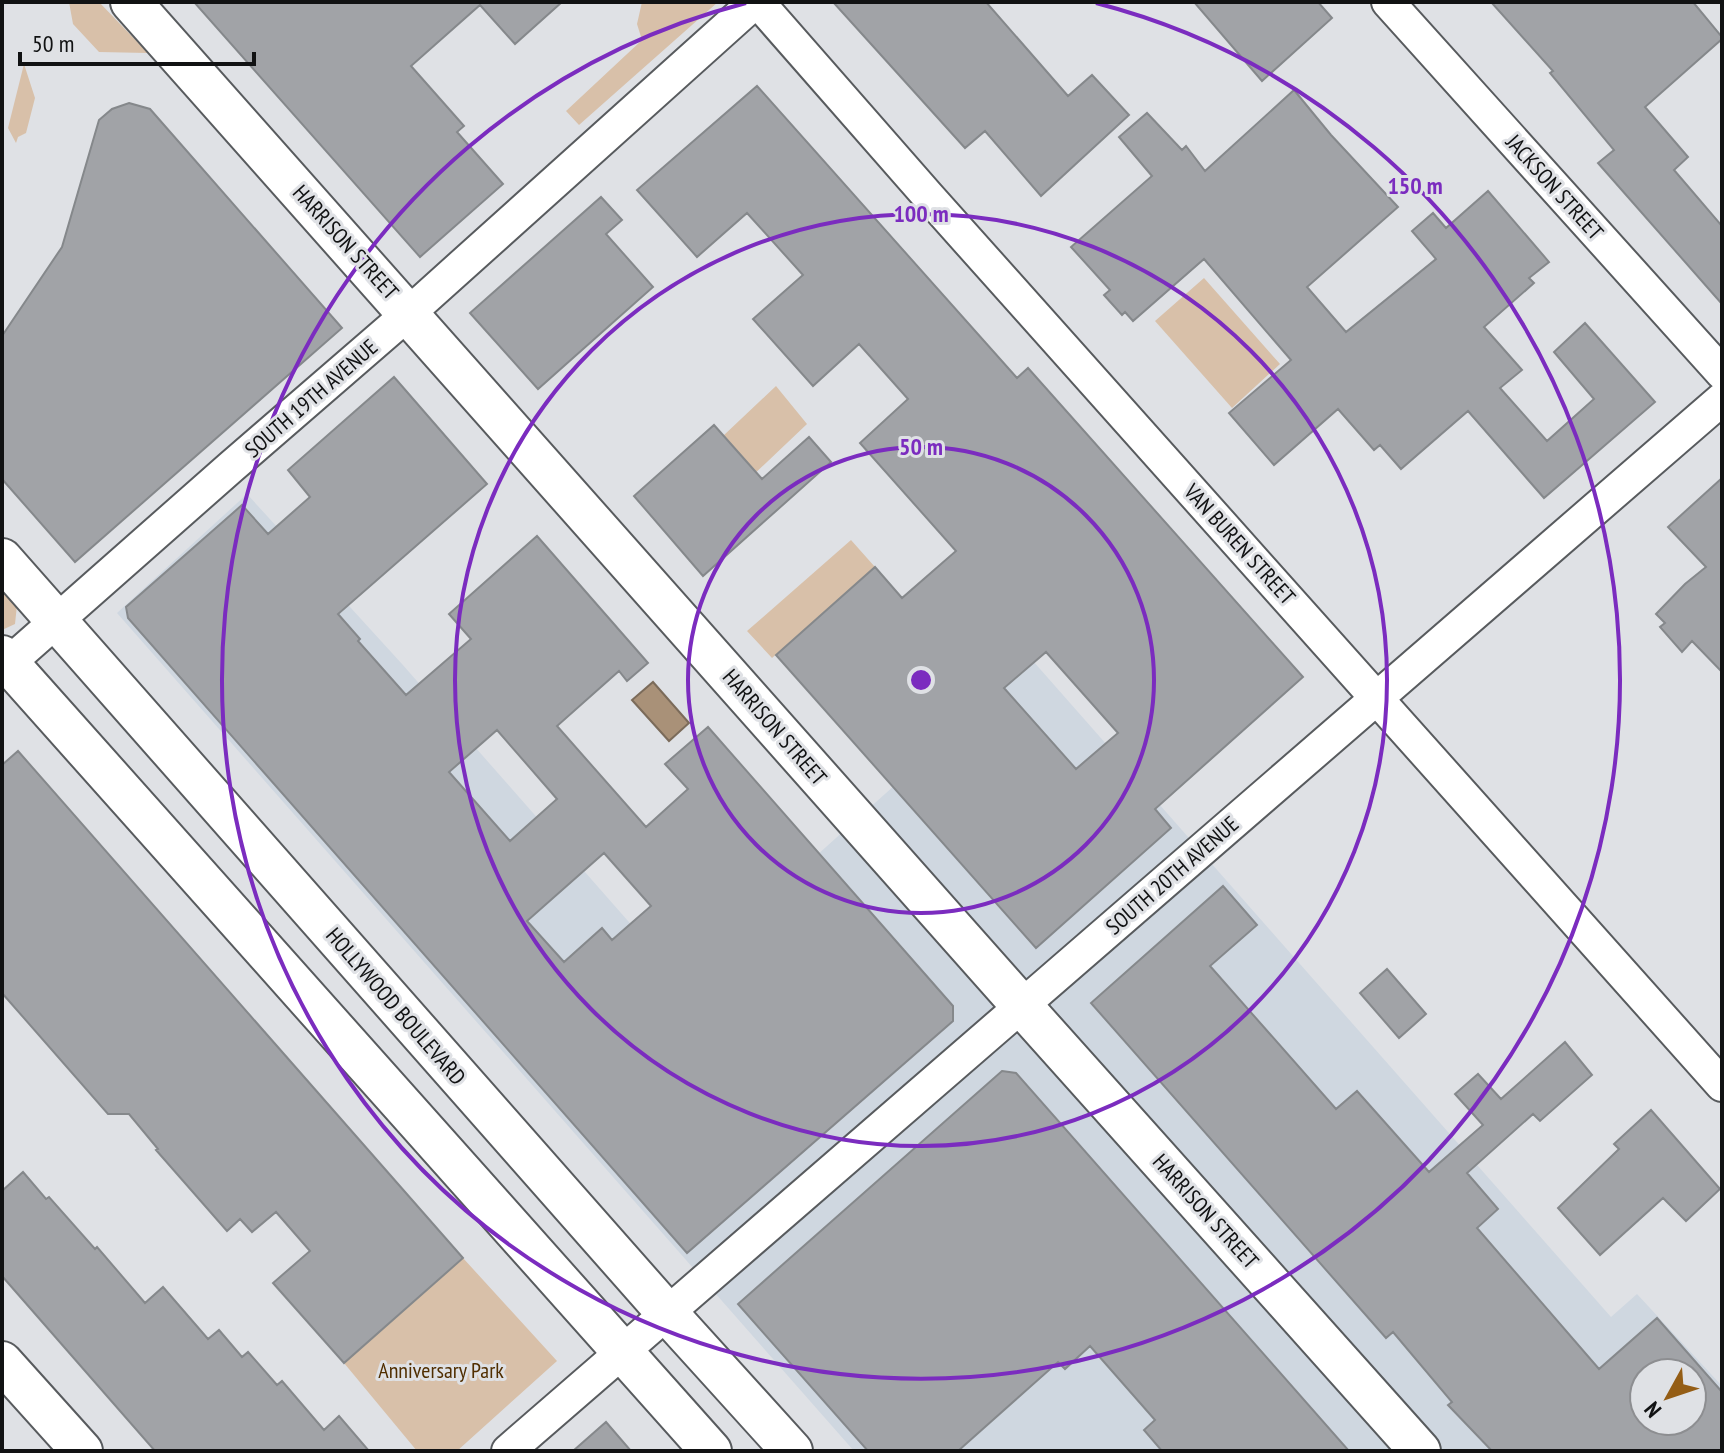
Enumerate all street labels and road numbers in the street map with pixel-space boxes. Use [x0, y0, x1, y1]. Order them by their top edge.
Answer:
street label: JACKSON STREET [1500, 128, 1610, 246]
street label: HARRISON STREET [287, 179, 405, 305]
street label: SOUTH 19TH AVENUE [239, 333, 383, 463]
street label: VAN BUREN STREET [1178, 477, 1302, 610]
street label: HARRISON STREET [717, 663, 833, 791]
street label: SOUTH 20TH AVENUE [1100, 810, 1244, 940]
street label: HOLLYWOOD BOULEVARD [320, 922, 472, 1090]
street label: HARRISON STREET [1147, 1148, 1265, 1274]

